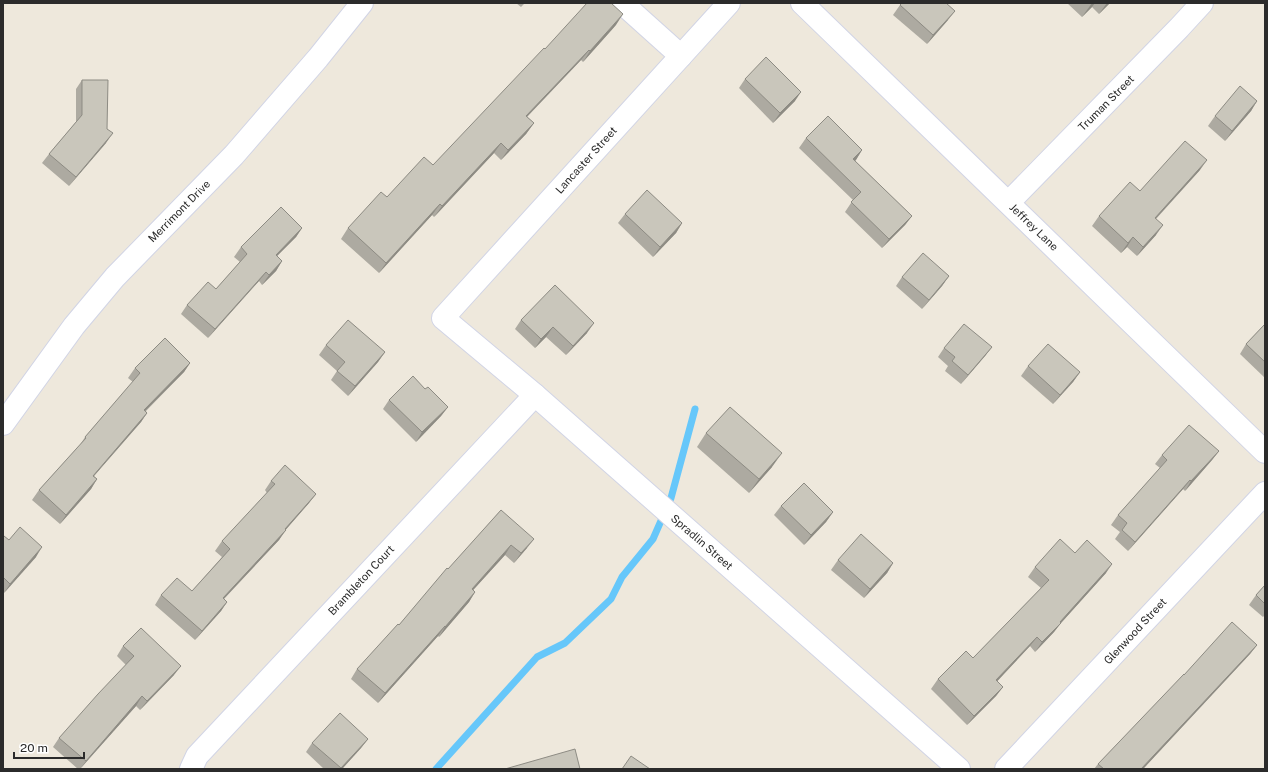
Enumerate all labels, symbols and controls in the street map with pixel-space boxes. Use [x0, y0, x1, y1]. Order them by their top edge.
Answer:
street label: Truman Street [1076, 73, 1136, 133]
street label: Lancaster Street [553, 124, 619, 196]
street label: Merrimont Drive [146, 178, 212, 244]
street label: Jeffrey Lane [1007, 201, 1061, 253]
street label: Spradlin Street [669, 512, 735, 572]
street label: Brambleton Court [326, 543, 396, 617]
street label: Glenwood Street [1101, 596, 1169, 666]
scale bar [14, 734, 84, 760]
text: 20 m [20, 741, 48, 755]

